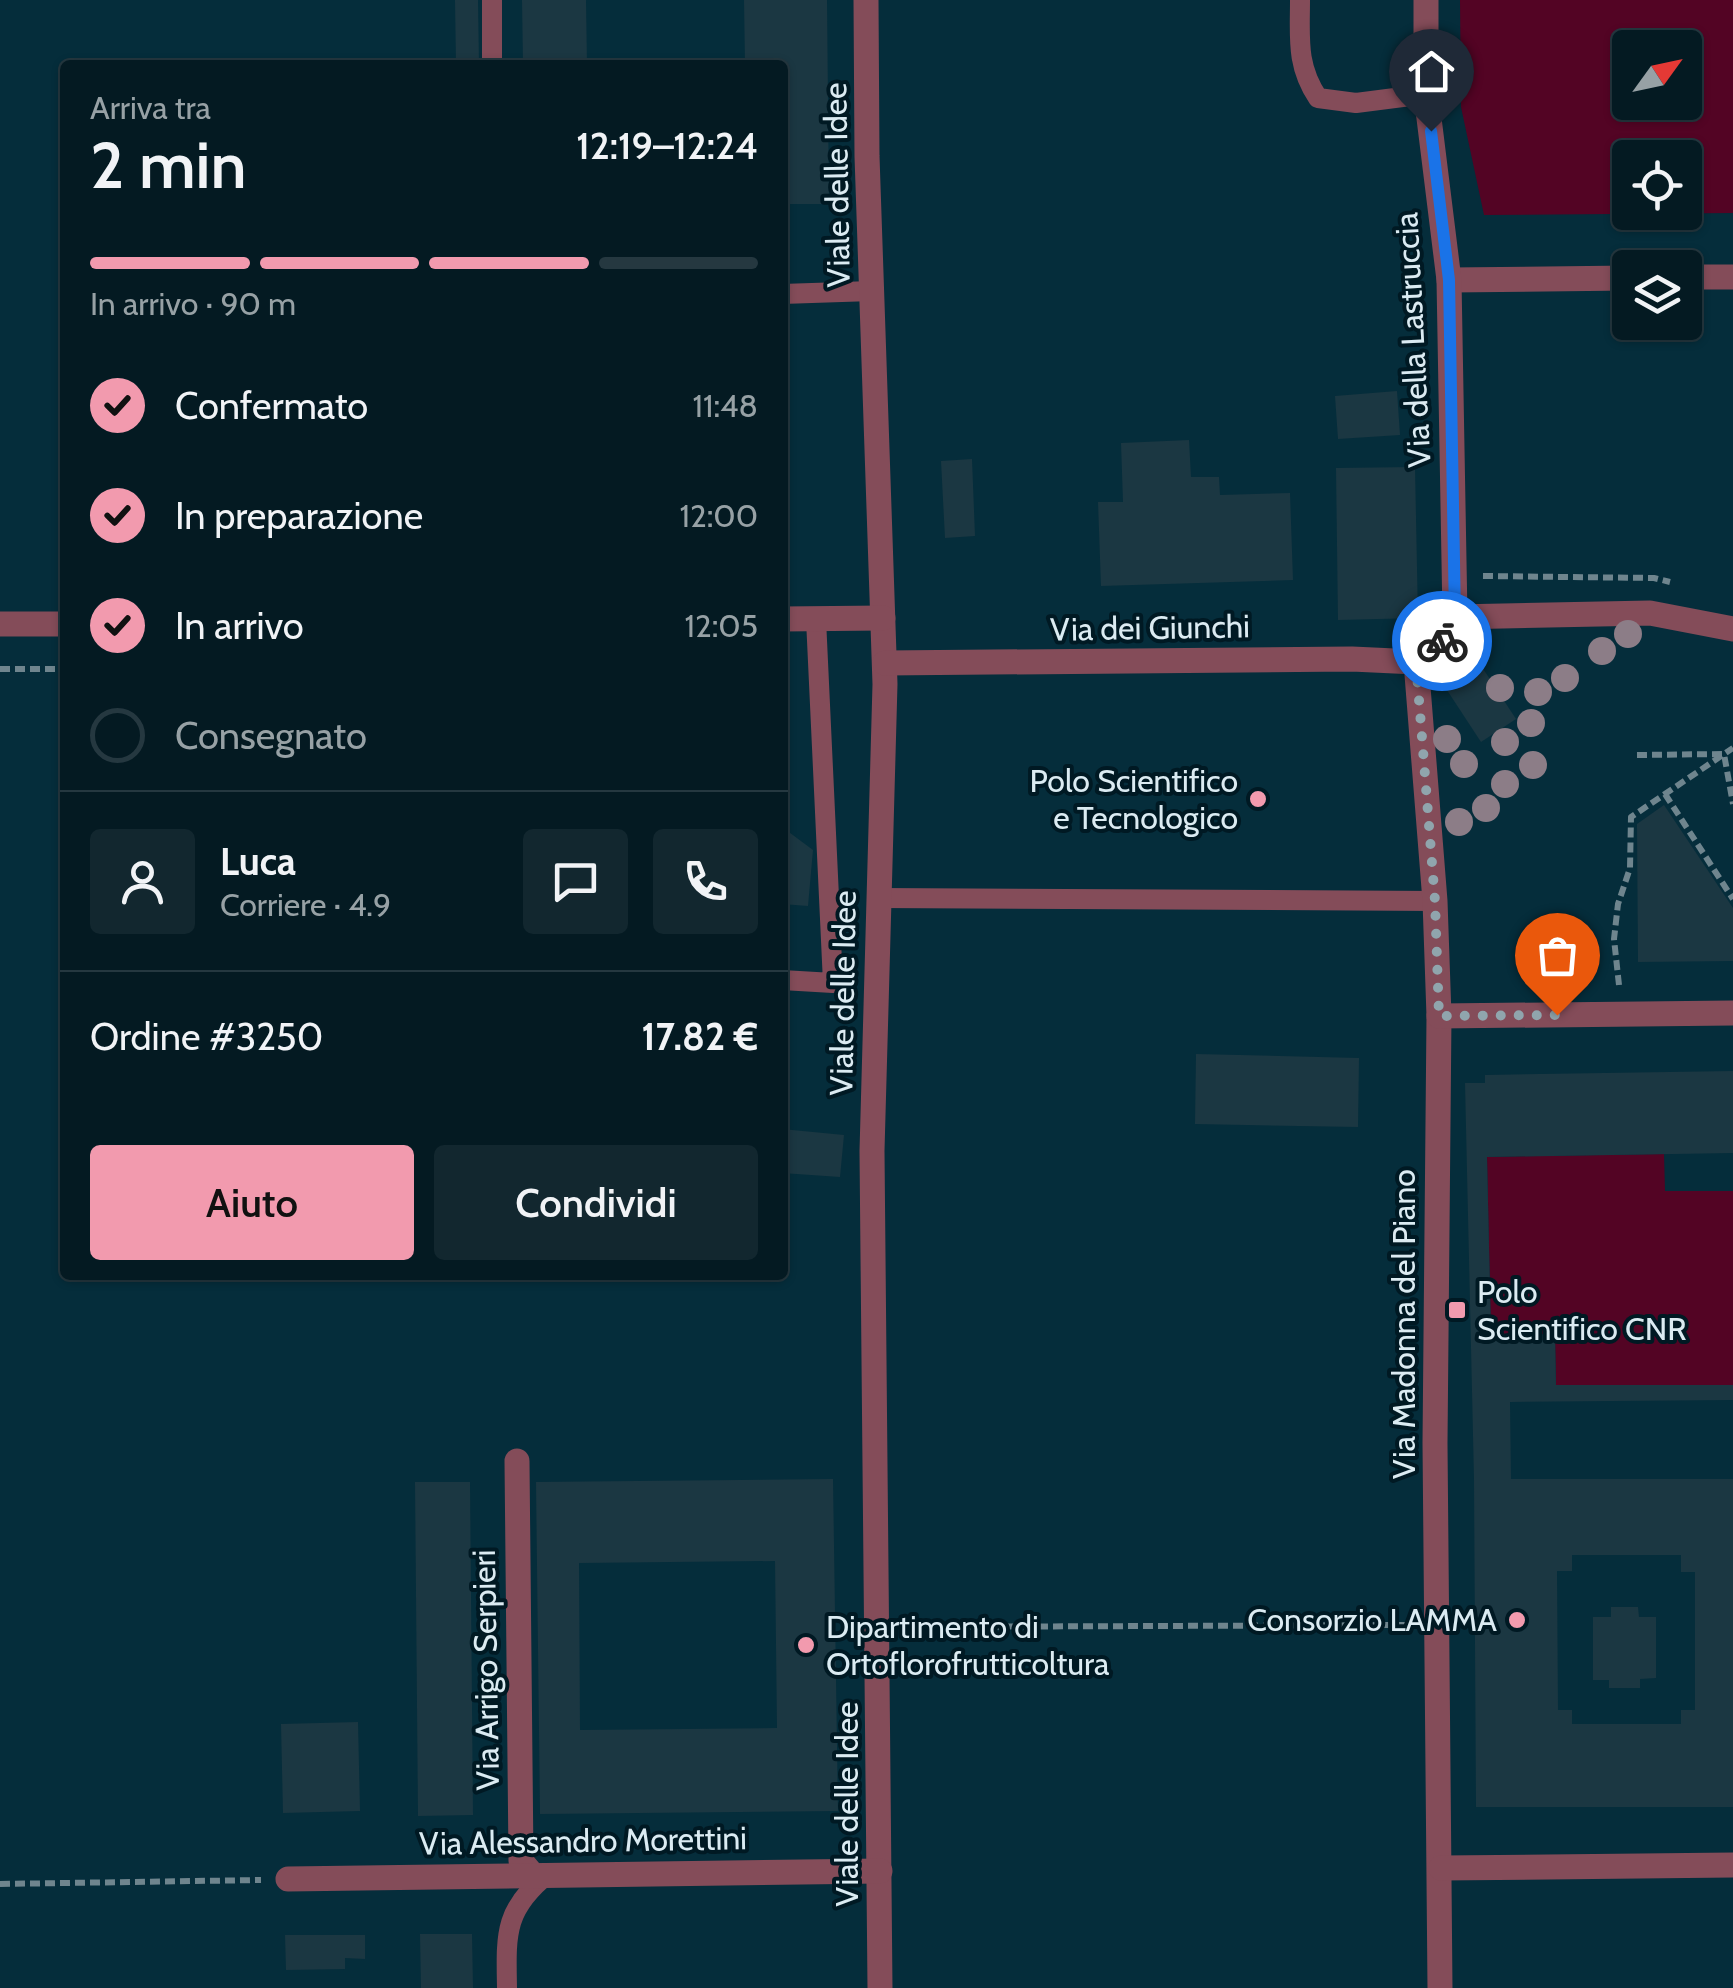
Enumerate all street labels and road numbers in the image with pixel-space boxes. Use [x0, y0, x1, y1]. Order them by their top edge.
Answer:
street label: Viale delle Idee [815, 82, 858, 288]
street label: Via della Lastruccia [1386, 211, 1439, 469]
street label: Via dei Giunchi [1050, 606, 1250, 649]
street label: Viale delle Idee [821, 890, 864, 1096]
street label: Via Madonna del Piano [1384, 1169, 1423, 1479]
street label: Via Arrigo Serpieri [464, 1549, 507, 1791]
street label: Viale delle Idee [827, 1702, 866, 1906]
street label: Via Alessandro Morettini [419, 1818, 747, 1863]

